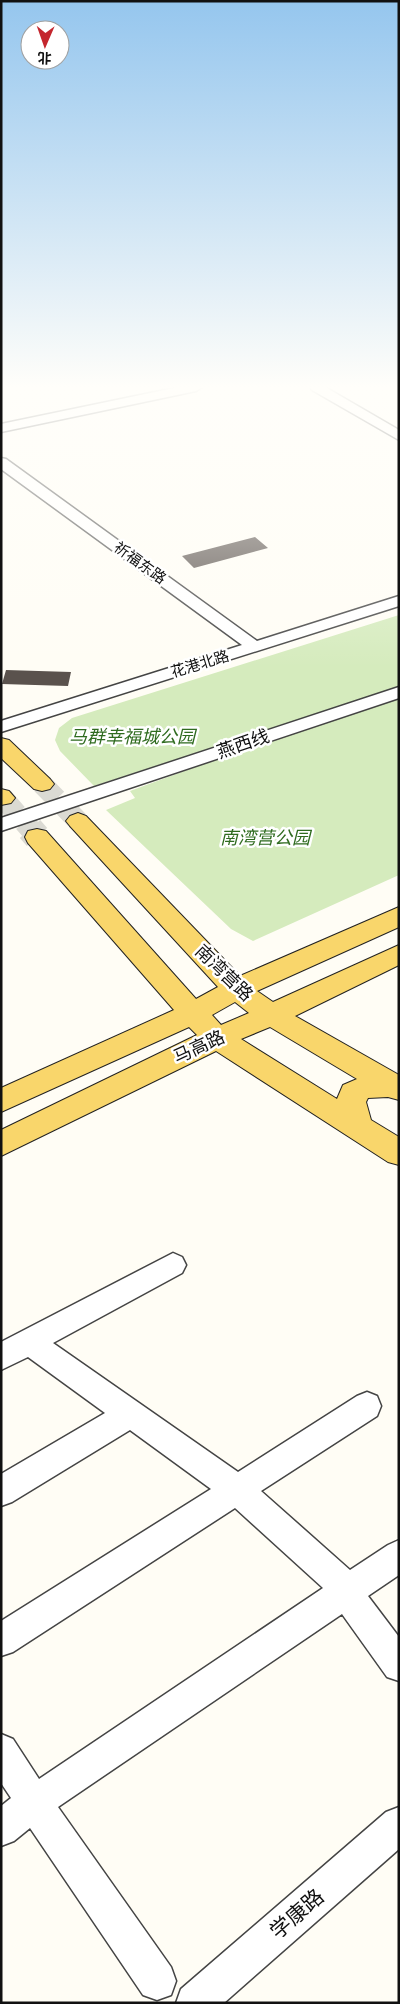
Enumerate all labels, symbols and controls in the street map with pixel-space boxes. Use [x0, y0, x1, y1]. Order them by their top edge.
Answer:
north arrow [20, 20, 70, 70]
text: 北 [37, 49, 52, 66]
street label: 祈福东路 [110, 538, 170, 588]
street label: 花港北路 [169, 647, 231, 681]
street label: 燕西线 [214, 725, 272, 763]
park label: 马群幸福城公园 [69, 726, 198, 748]
park label: 南湾营公园 [220, 827, 313, 849]
street label: 南湾营路 [190, 940, 258, 1006]
street label: 马高路 [170, 1026, 228, 1068]
street label: 学康路 [265, 1884, 329, 1944]

